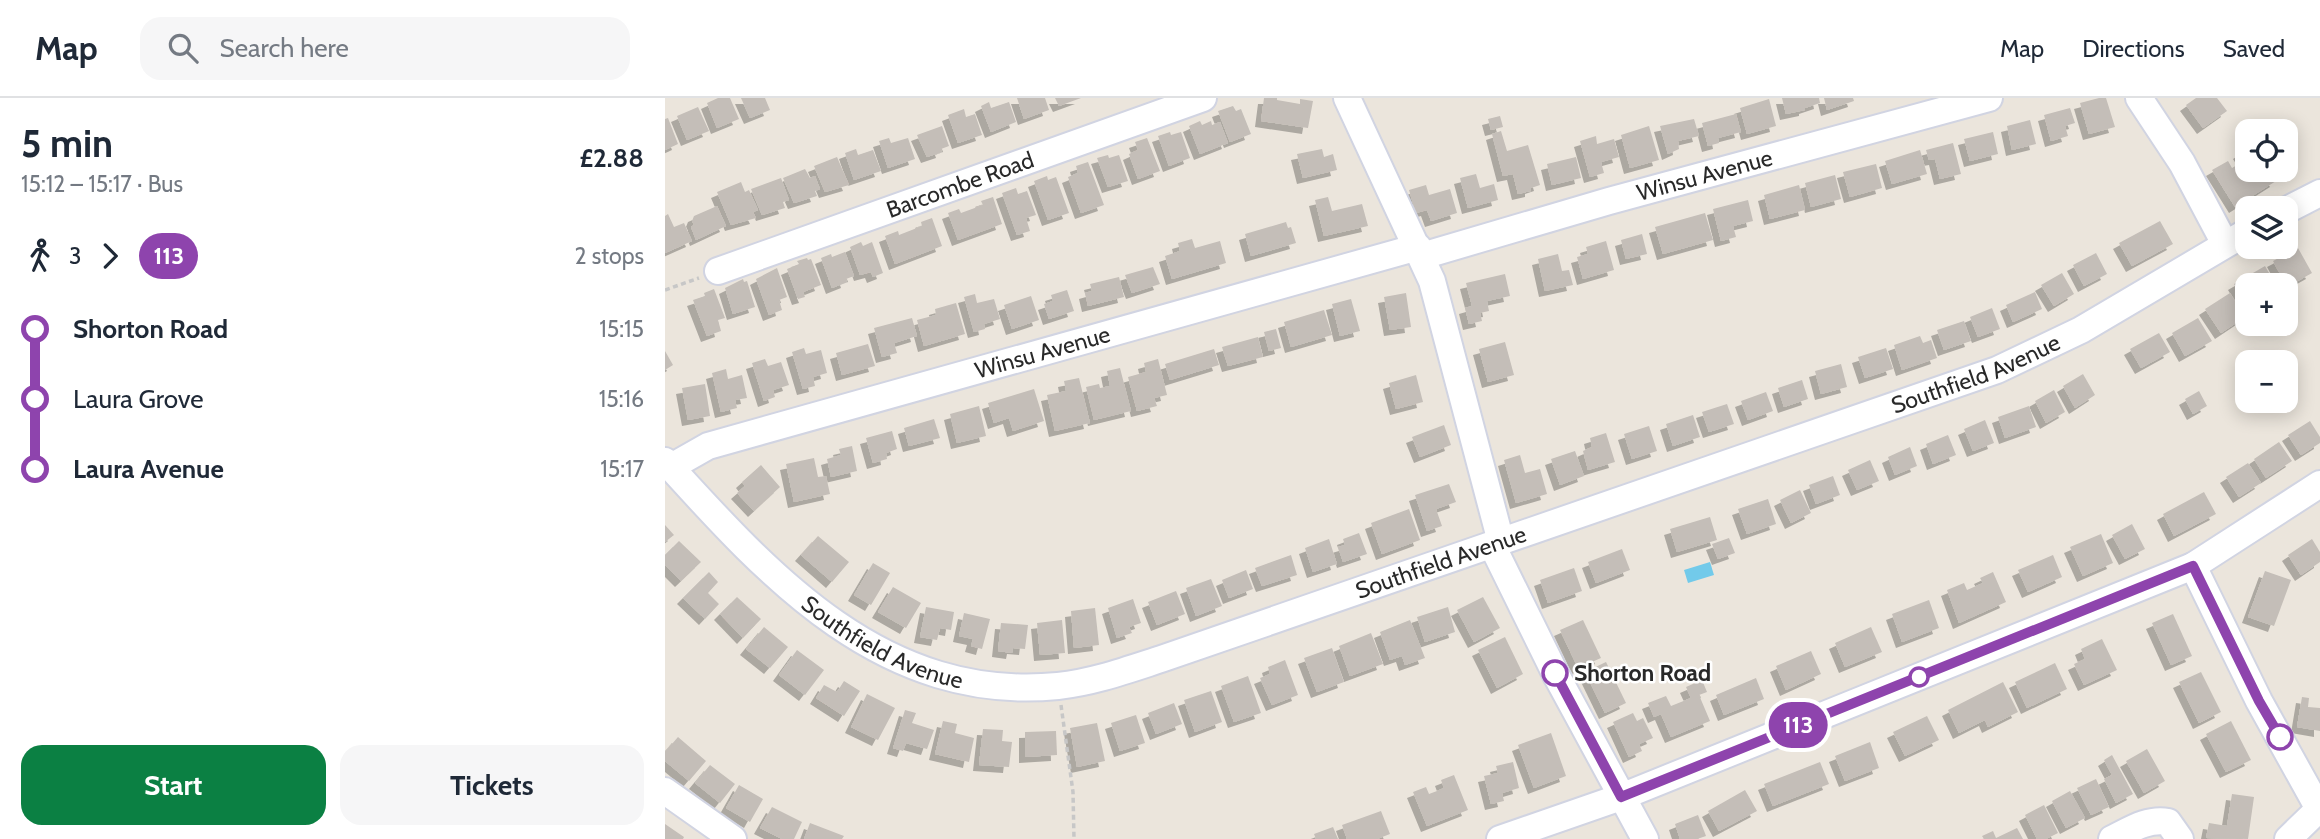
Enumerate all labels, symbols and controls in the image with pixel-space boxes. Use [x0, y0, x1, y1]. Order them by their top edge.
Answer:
search box [140, 17, 630, 80]
text: Map [35, 28, 98, 68]
icon: search [164, 29, 202, 67]
text: Search here [220, 32, 349, 64]
text: Map [2000, 34, 2044, 63]
text: Directions [2082, 34, 2185, 63]
text: Saved [2223, 34, 2285, 63]
map controls [2235, 119, 2298, 413]
button: locate [2235, 119, 2298, 182]
text: 5 min [21, 120, 113, 167]
text: £2.88 [580, 142, 644, 174]
street label: Winsu Avenue [1634, 143, 1776, 207]
street label: Barcombe Road [883, 146, 1038, 224]
text: 15:12 – 15:17 · Bus [21, 170, 183, 198]
button: layers [2235, 196, 2298, 259]
icon: walk [21, 237, 59, 275]
icon: forward [91, 237, 129, 275]
text: 113 [153, 241, 184, 270]
text: 3 [69, 242, 81, 270]
text: 2 stops [575, 242, 644, 270]
button: + [2235, 273, 2298, 336]
text: Shorton Road [73, 313, 228, 345]
text: 15:15 [599, 315, 644, 343]
street label: Winsu Avenue [972, 320, 1114, 384]
street label: Southfield Avenue [1888, 328, 2065, 419]
button: − [2235, 350, 2298, 413]
text: Laura Grove [73, 383, 204, 415]
text: 15:16 [599, 385, 644, 413]
text: Laura Avenue [73, 453, 224, 485]
text: 15:17 [600, 455, 644, 483]
street label: Southfield Avenue [1352, 520, 1530, 605]
street label: Southfield Avenue [796, 589, 966, 695]
place label: Shorton Road [1574, 659, 1711, 687]
marker: Shorton Road [1542, 660, 1568, 686]
unlabelled marker [1909, 667, 1929, 687]
line badge: 113 [1758, 702, 1838, 748]
text: 113 [1783, 710, 1813, 739]
unlabelled marker [2267, 724, 2293, 750]
button: Start [21, 745, 326, 825]
button: Tickets [340, 745, 644, 825]

